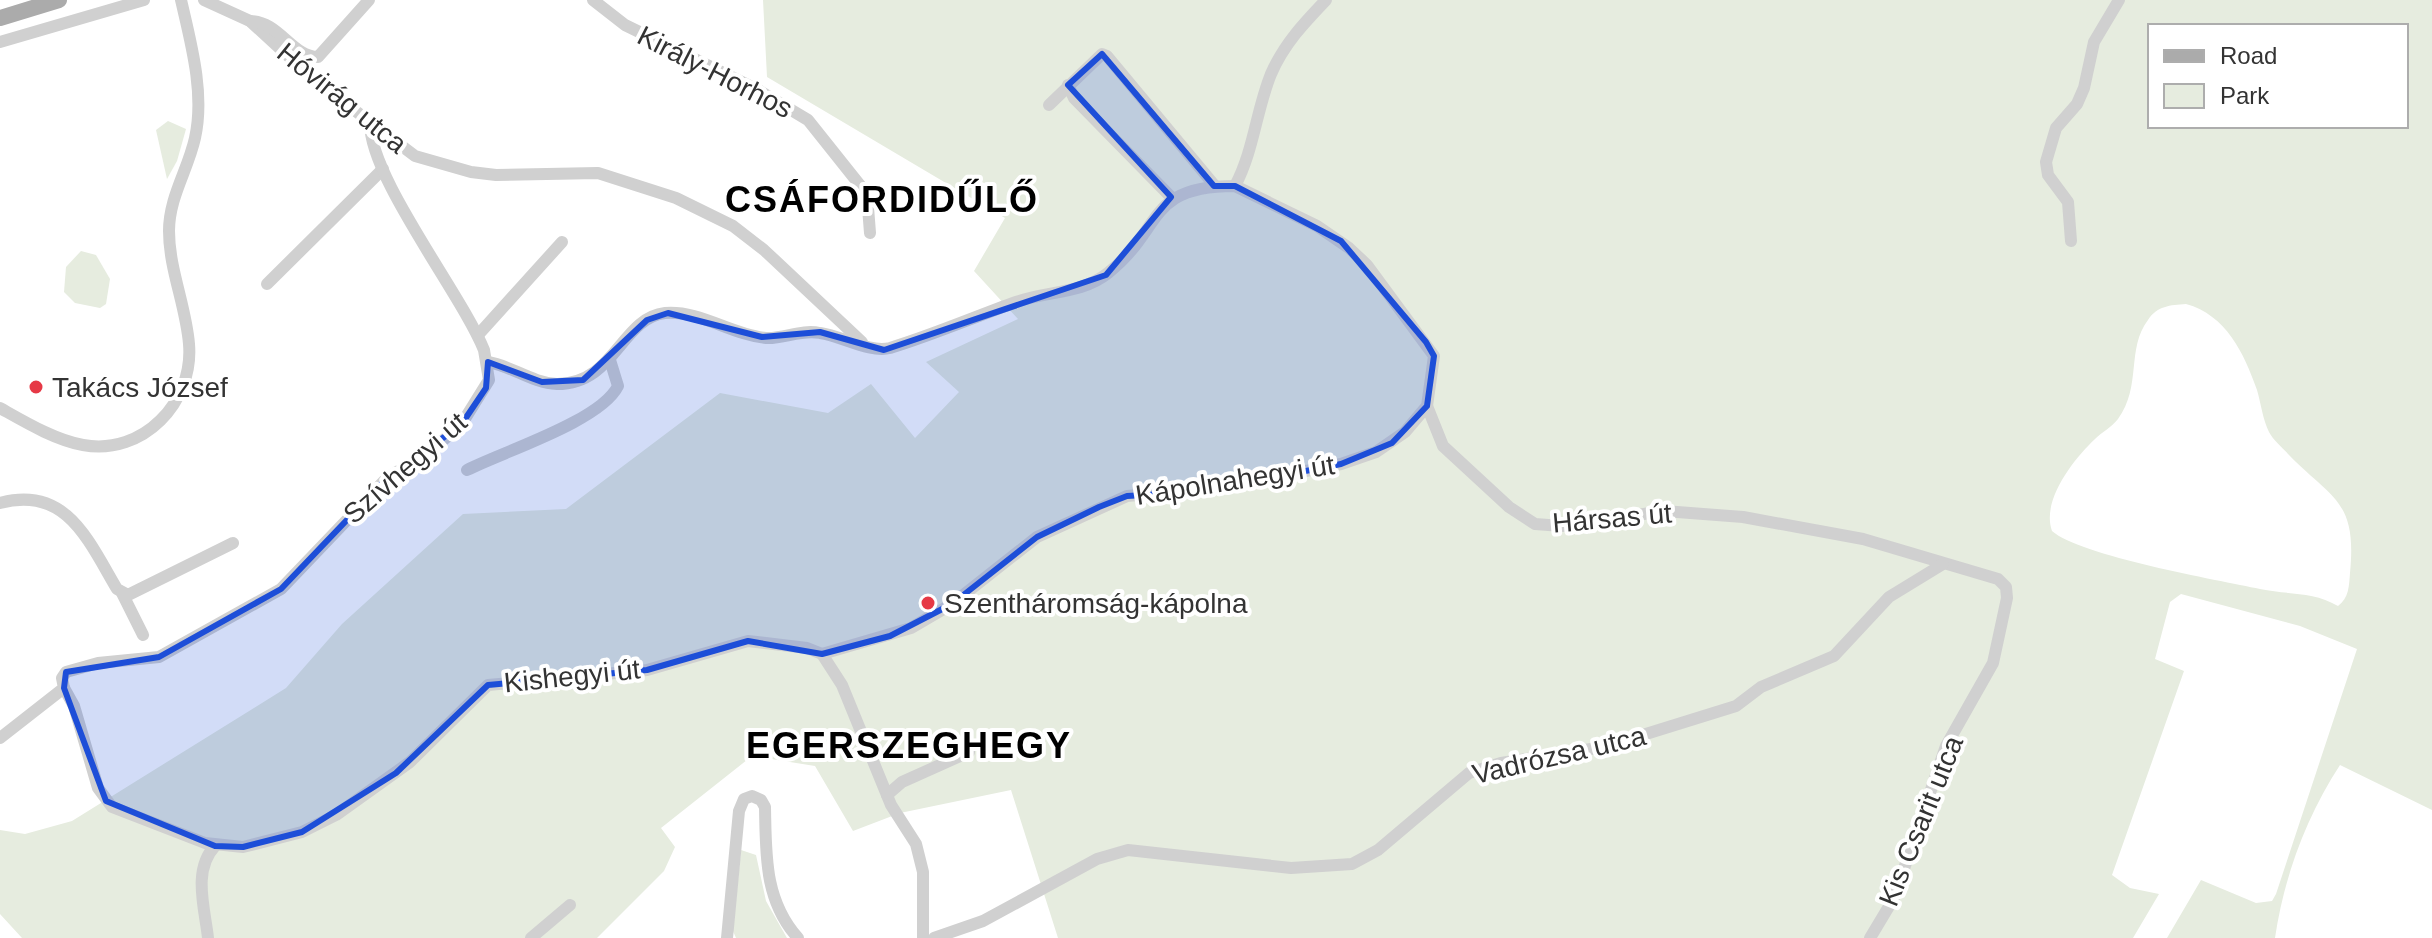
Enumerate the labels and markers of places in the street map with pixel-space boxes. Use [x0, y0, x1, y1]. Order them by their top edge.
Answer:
place label: Takács József [52, 372, 228, 403]
marker: Takács József [27, 378, 45, 396]
place label: Szentháromság-kápolna [944, 588, 1248, 619]
marker: Szentháromság-kápolna [919, 594, 937, 612]

